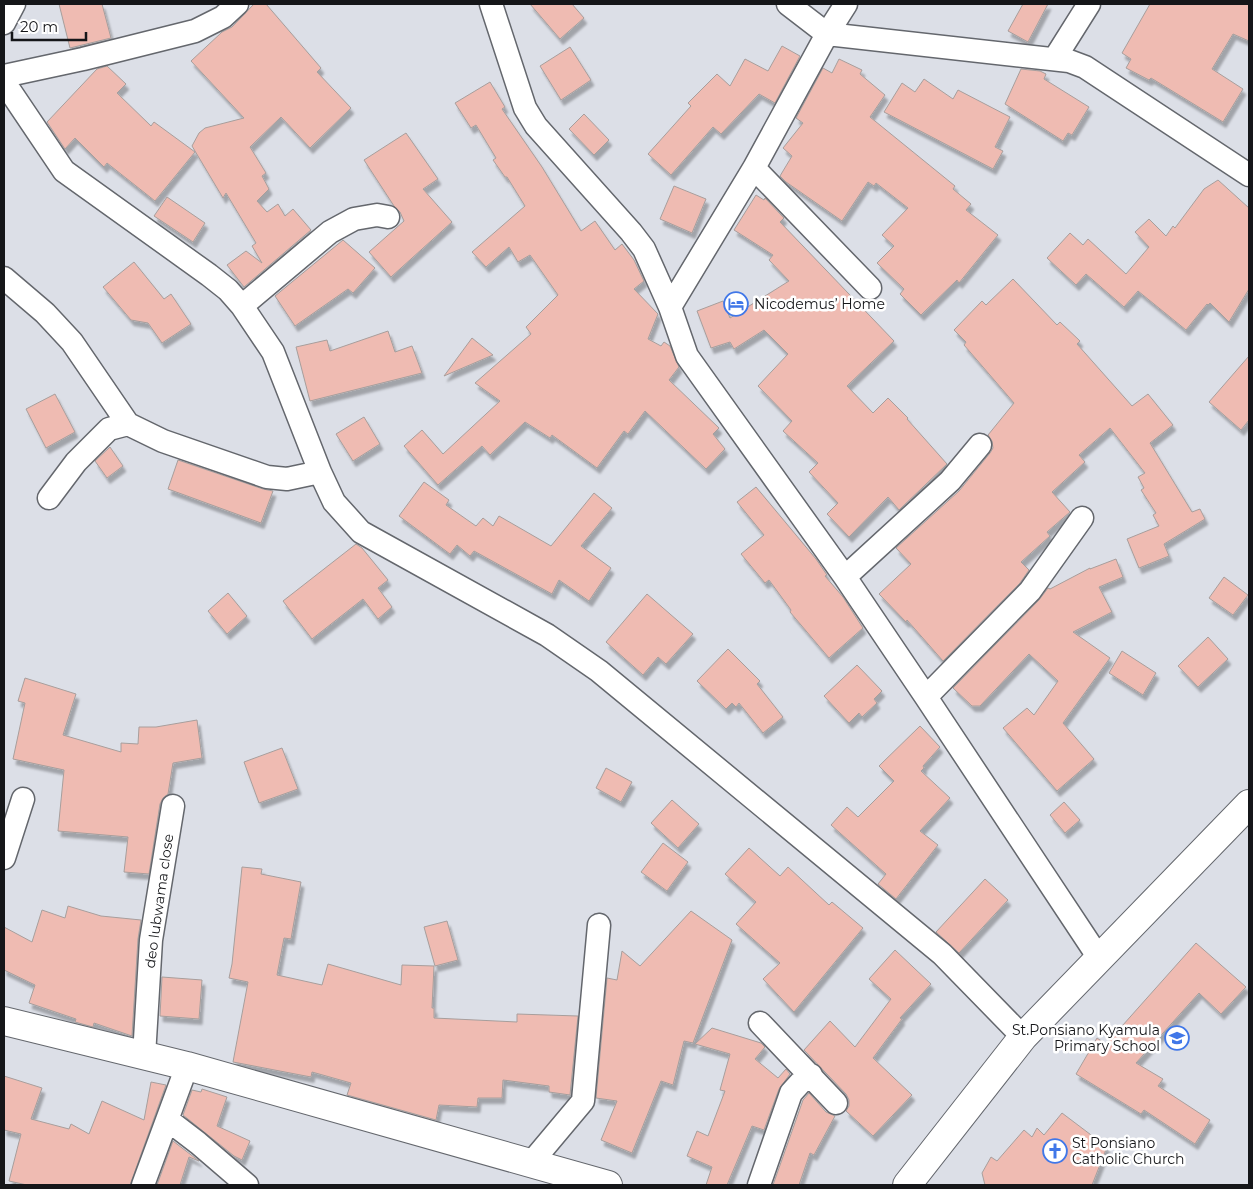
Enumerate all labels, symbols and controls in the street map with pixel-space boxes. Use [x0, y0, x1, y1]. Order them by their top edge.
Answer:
scale bar [12, 10, 86, 42]
text: 20 m [20, 17, 58, 36]
hotel icon: Nicodemus’ Home [723, 291, 749, 317]
place label: Nicodemus’ Home [754, 295, 885, 313]
street label: deo lubwama close [141, 833, 177, 969]
place label: St.Ponsiano Kyamula Primary School [1012, 1021, 1160, 1055]
school or university icon: St.Ponsiano Kyamula Primary School [1164, 1025, 1190, 1051]
place label: St Ponsiano Catholic Church [1072, 1134, 1185, 1168]
church icon: St Ponsiano Catholic Church [1042, 1138, 1068, 1164]

